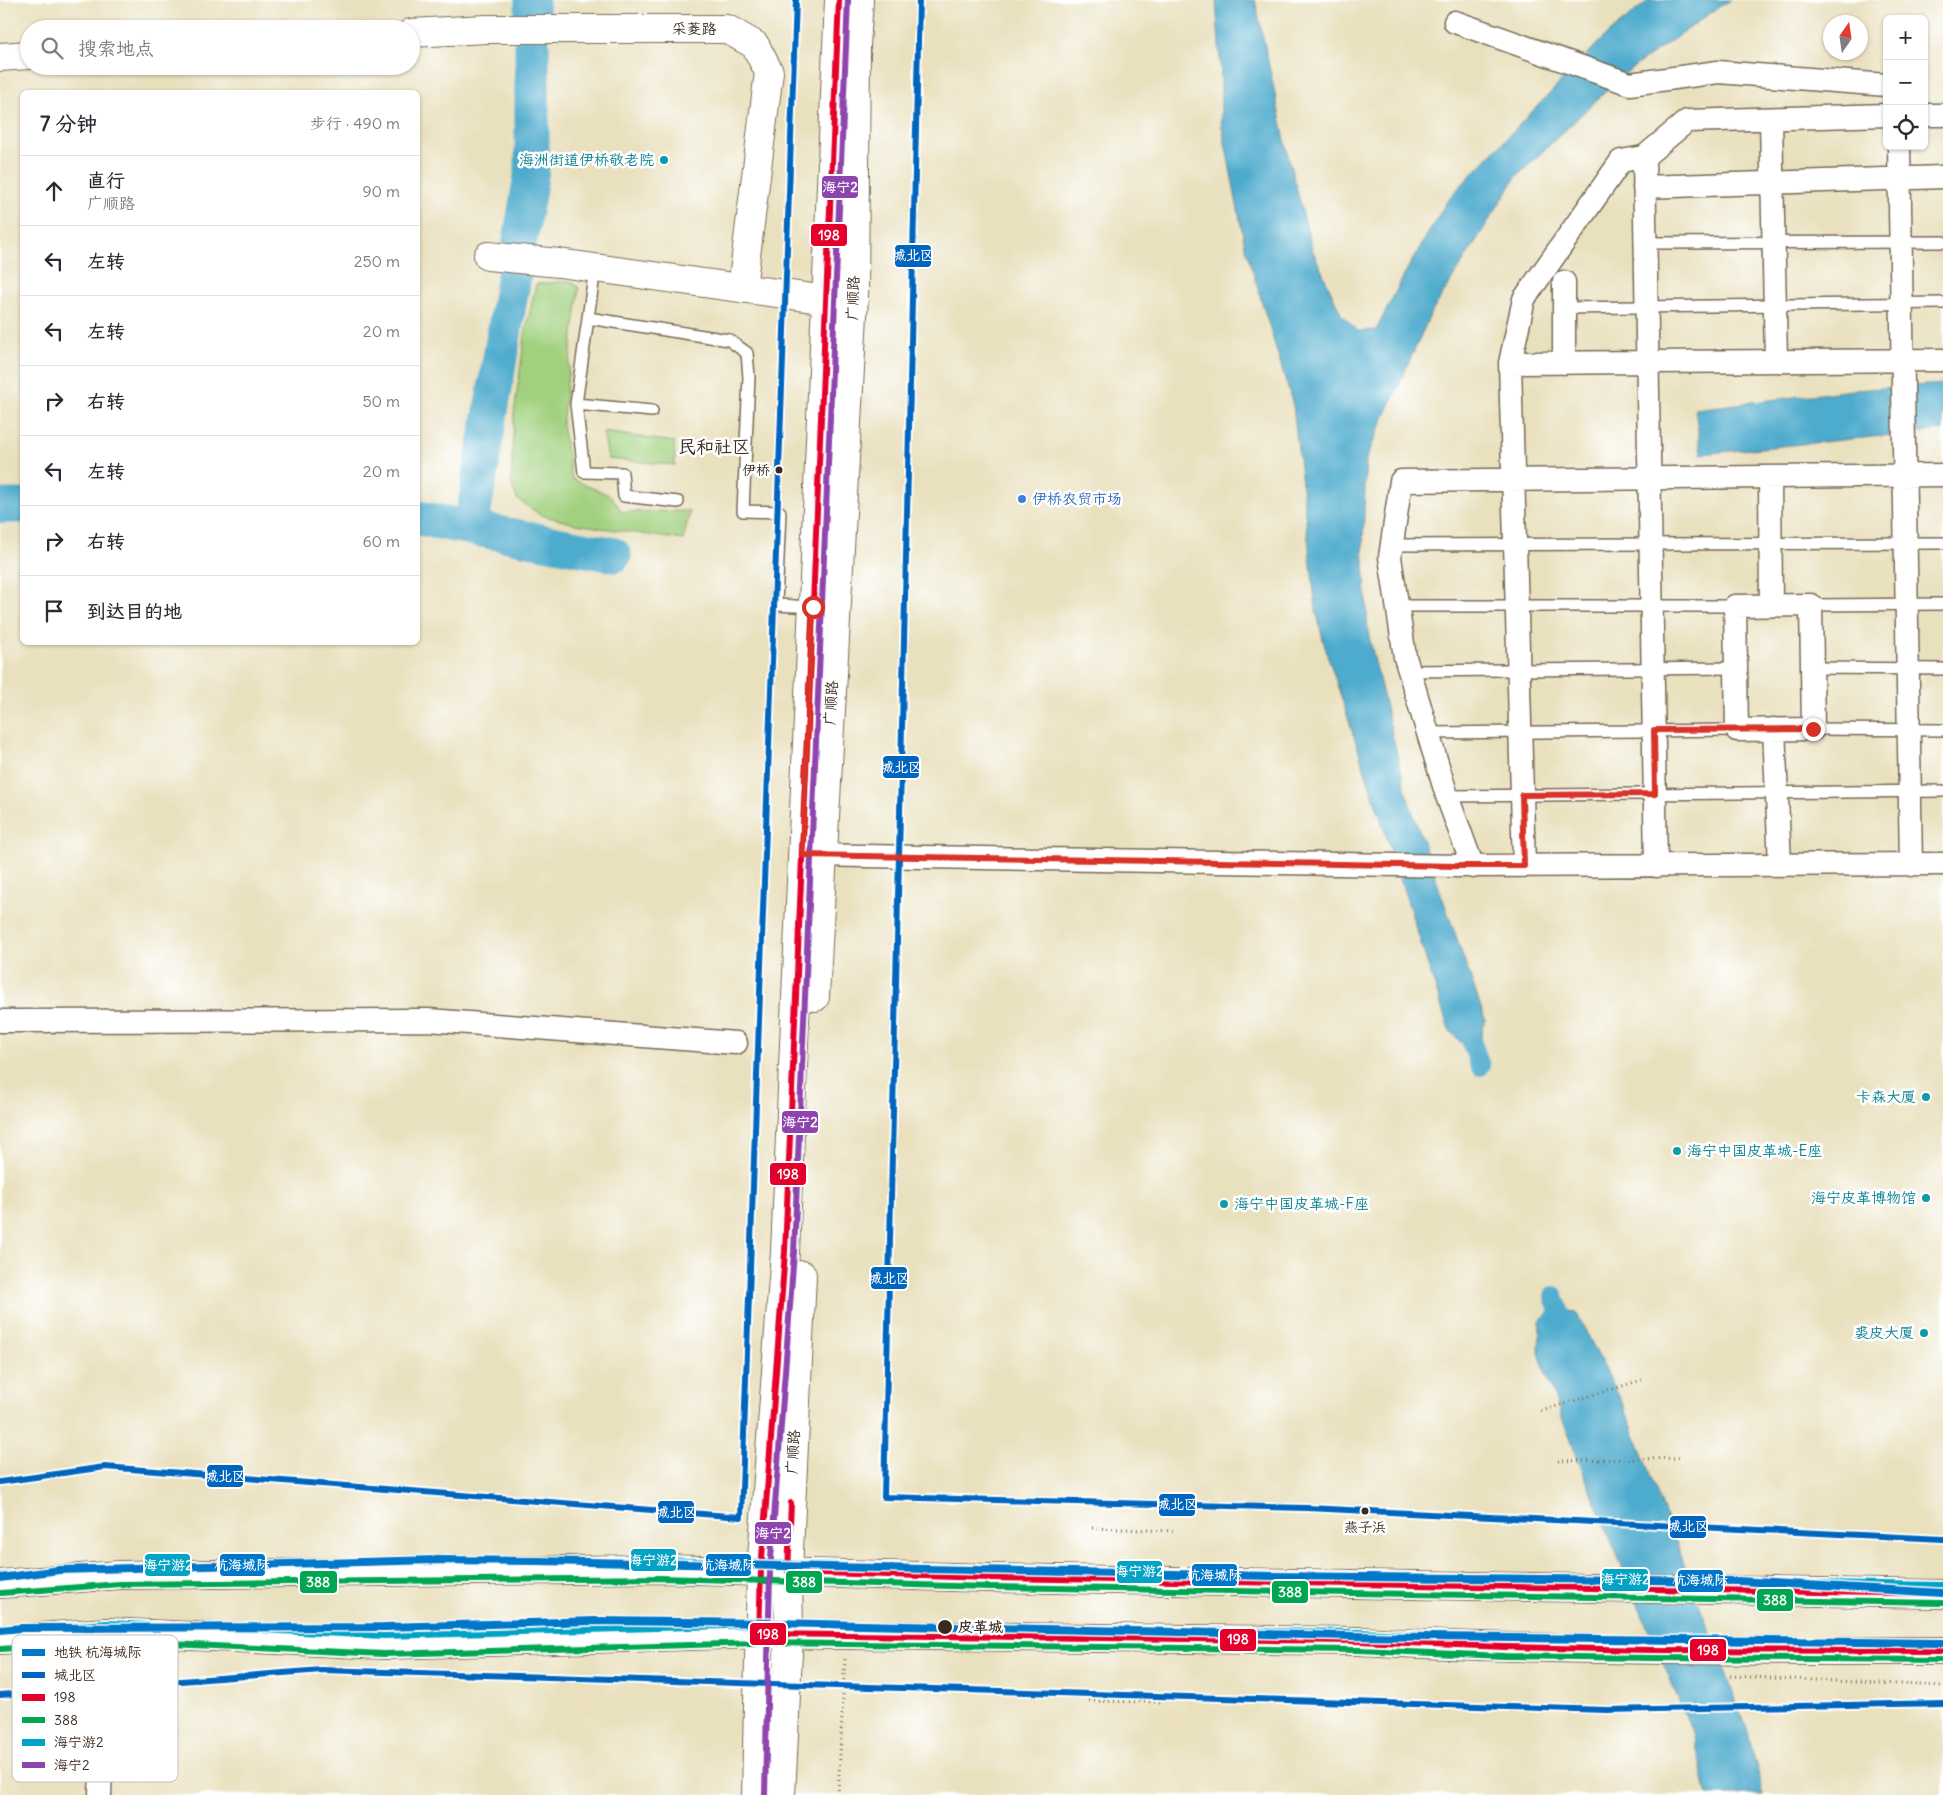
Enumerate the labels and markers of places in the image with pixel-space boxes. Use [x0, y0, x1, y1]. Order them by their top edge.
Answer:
place label: 海洲街道伊桥敬老院 [519, 150, 654, 169]
marker: 海洲街道伊桥敬老院 [658, 154, 670, 166]
place label: 伊桥 [742, 461, 770, 479]
marker: 伊桥 [774, 465, 784, 475]
place label: 伊桥农贸市场 [1032, 489, 1122, 508]
marker: 伊桥农贸市场 [1016, 493, 1028, 505]
place label: 卡森大厦 [1856, 1087, 1916, 1106]
marker: 卡森大厦 [1920, 1091, 1932, 1103]
place label: 海宁中国皮革城-E座 [1687, 1141, 1822, 1160]
marker: 海宁中国皮革城-E座 [1671, 1145, 1683, 1157]
place label: 海宁皮革博物馆 [1811, 1188, 1916, 1207]
marker: 海宁皮革博物馆 [1920, 1192, 1932, 1204]
place label: 海宁中国皮革城-F座 [1234, 1194, 1369, 1213]
marker: 海宁中国皮革城-F座 [1218, 1198, 1230, 1210]
place label: 裘皮大厦 [1854, 1323, 1914, 1342]
marker: 裘皮大厦 [1918, 1327, 1930, 1339]
marker: 燕子浜 [1360, 1506, 1370, 1516]
place label: 燕子浜 [1344, 1518, 1386, 1536]
place label: 皮革城 [958, 1617, 1003, 1636]
marker: 皮革城 [936, 1618, 954, 1636]

